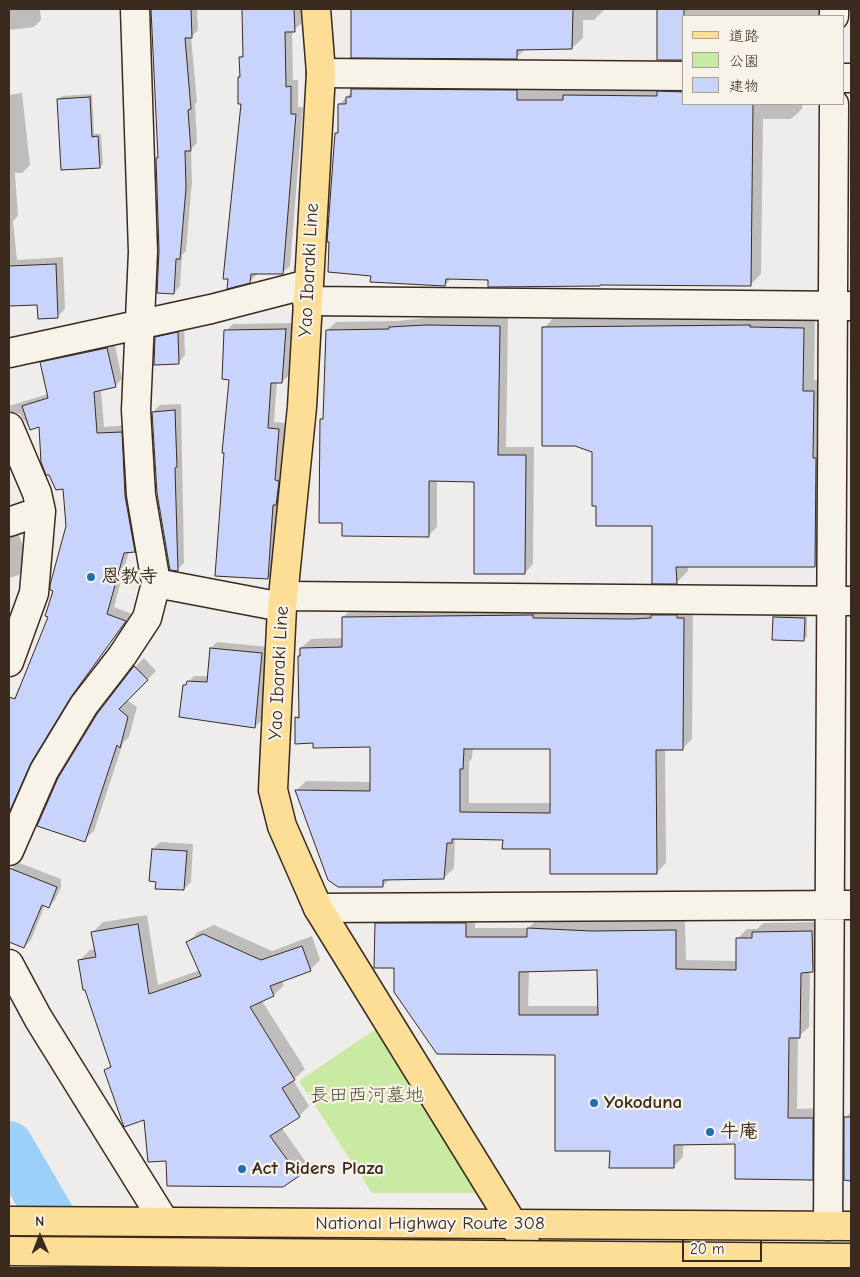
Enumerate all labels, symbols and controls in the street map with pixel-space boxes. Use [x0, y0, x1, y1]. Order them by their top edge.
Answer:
legend [682, 15, 845, 105]
text: 道路 [729, 27, 759, 45]
text: 公園 [729, 52, 759, 70]
text: 建物 [729, 77, 759, 95]
street label: Yao Ibaraki Line [294, 202, 324, 338]
place label: 恩教寺 [101, 566, 158, 588]
marker: 恩教寺 [85, 571, 97, 583]
street label: Yao Ibaraki Line [264, 605, 294, 741]
park label: 長田西河墓地 [310, 1085, 424, 1107]
place label: Yokoduna [604, 1092, 682, 1114]
marker: Yokoduna [588, 1097, 600, 1109]
place label: 牛庵 [720, 1121, 758, 1143]
marker: 牛庵 [704, 1126, 716, 1138]
place label: Act Riders Plaza [252, 1158, 384, 1180]
marker: Act Riders Plaza [236, 1163, 248, 1175]
north arrow [15, 1212, 65, 1262]
text: N [35, 1213, 44, 1230]
street label: National Highway Route 308 [315, 1213, 545, 1235]
scale bar [685, 1230, 765, 1262]
text: 20 m [690, 1240, 724, 1258]

